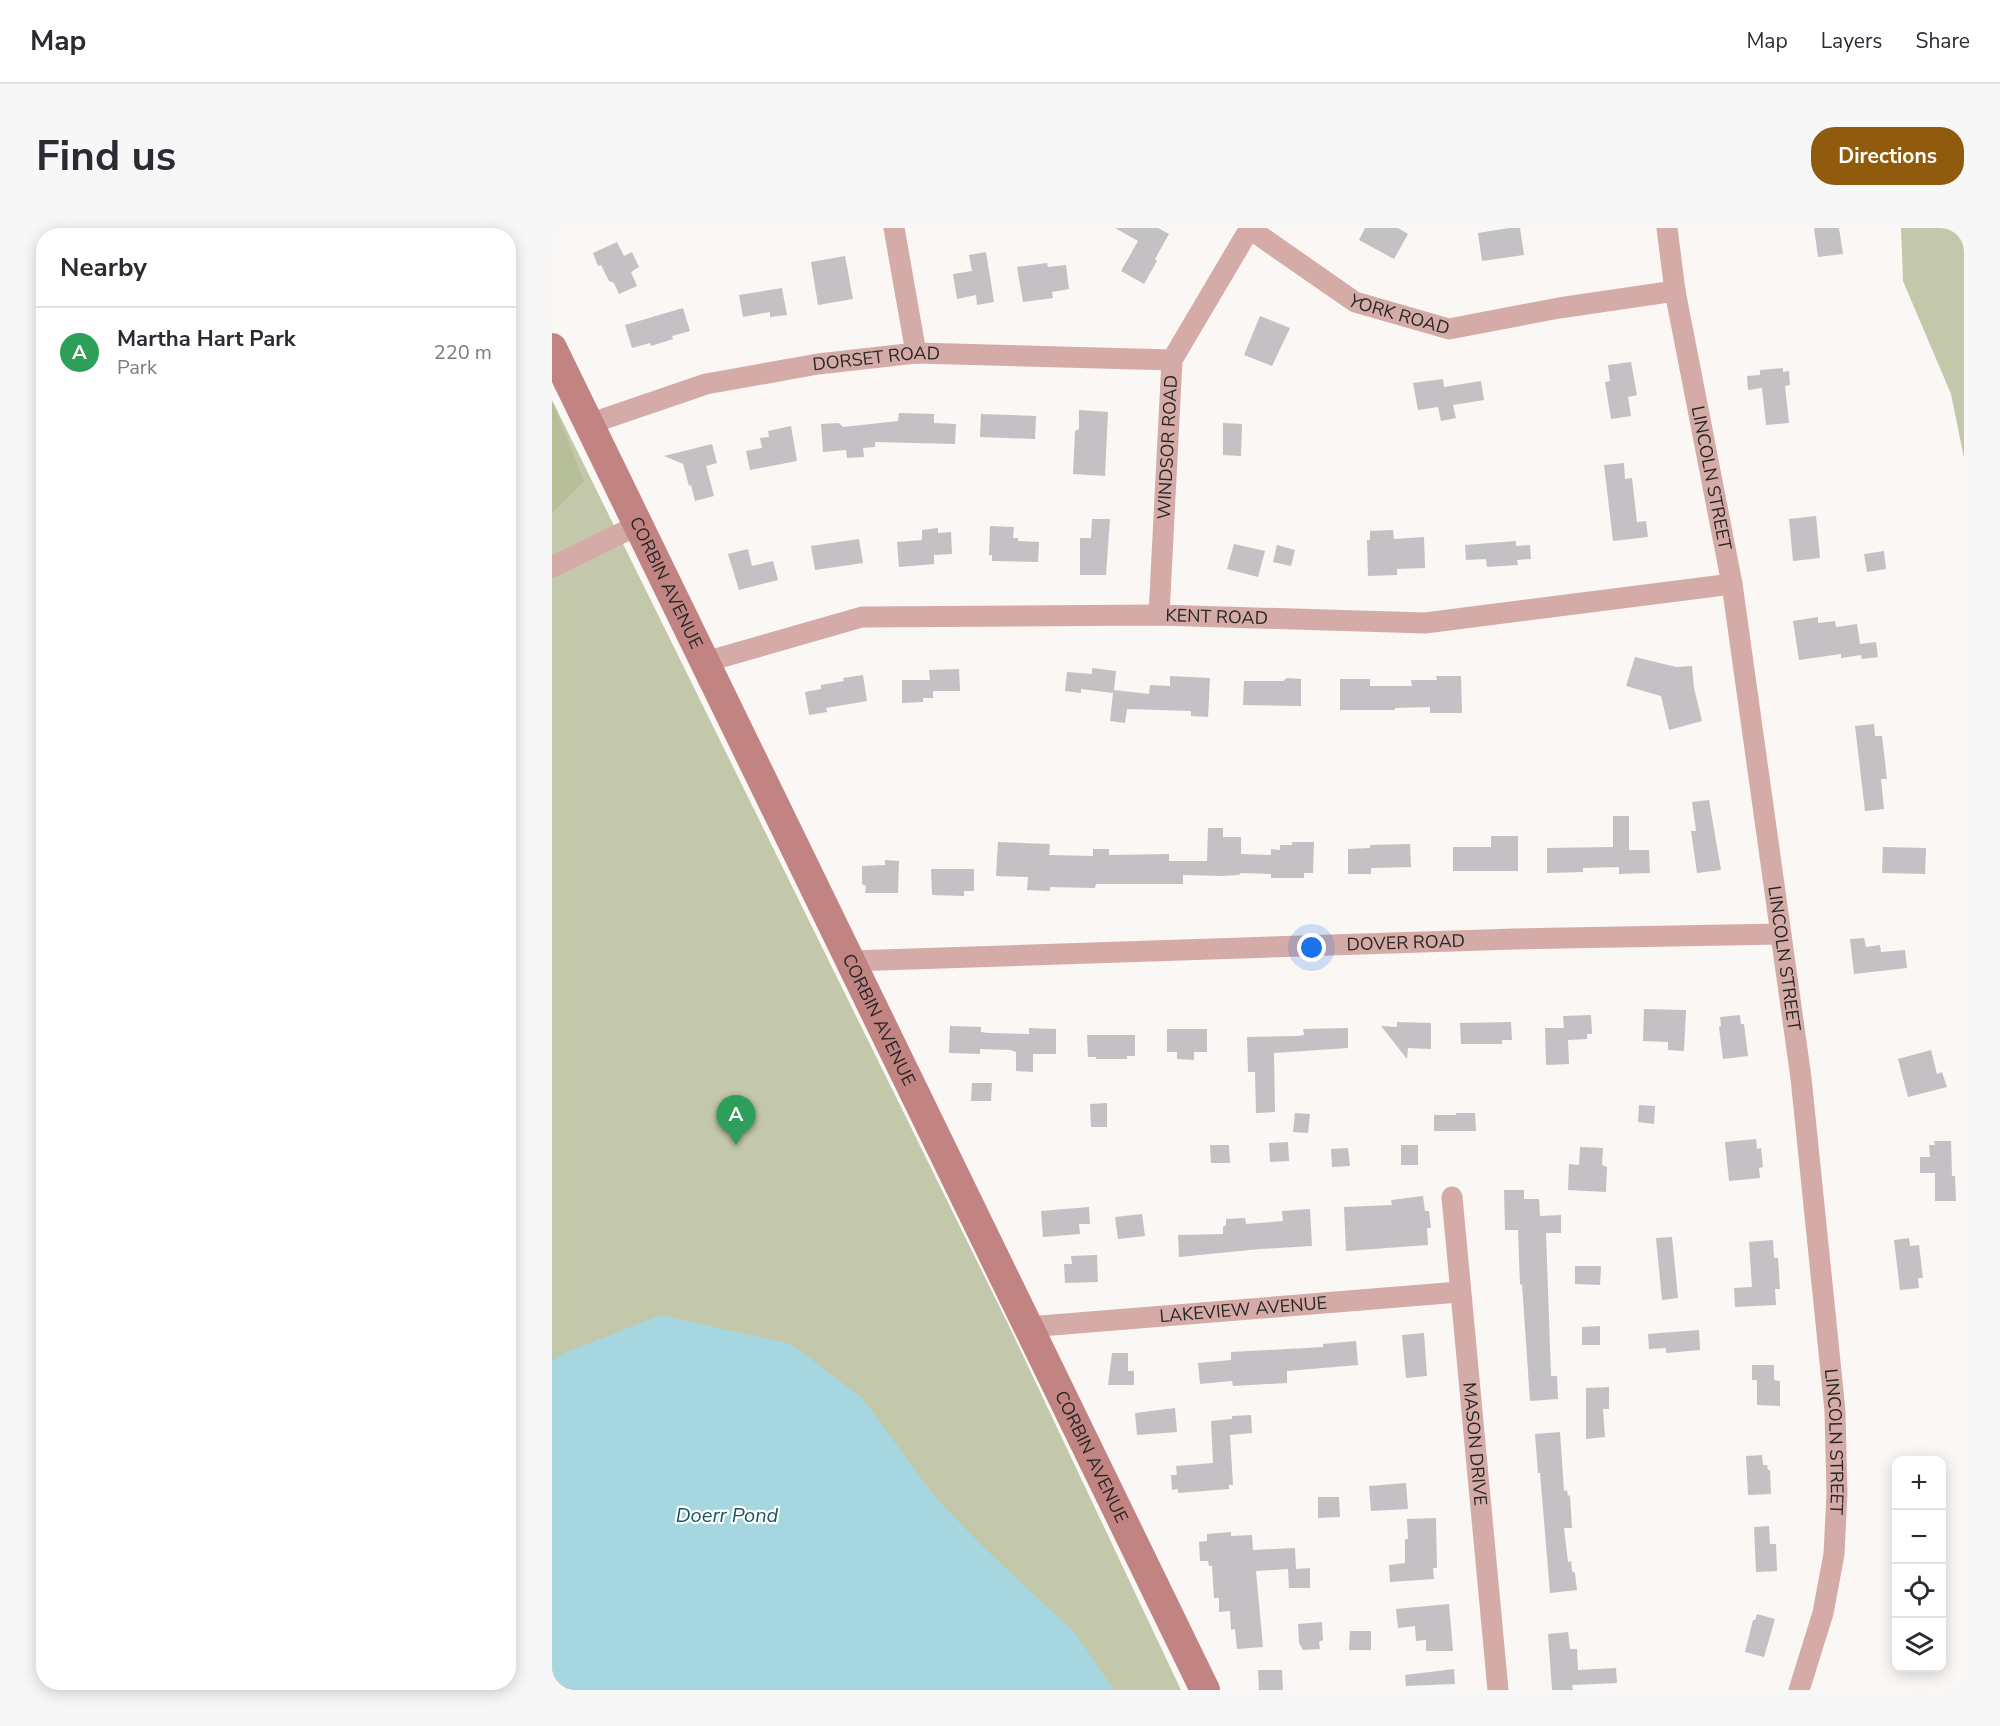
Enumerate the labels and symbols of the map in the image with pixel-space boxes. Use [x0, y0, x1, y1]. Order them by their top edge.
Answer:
street label: YORK ROAD [1343, 288, 1452, 341]
street label: DORSET ROAD [811, 341, 940, 377]
street label: WINDSOR ROAD [1152, 374, 1183, 520]
street label: LINCOLN STREET [1686, 404, 1737, 552]
street label: CORBIN AVENUE [624, 513, 709, 653]
street label: KENT ROAD [1165, 603, 1268, 630]
street label: LINCOLN STREET [1762, 884, 1806, 1033]
street label: DOVER ROAD [1346, 929, 1465, 957]
your location [1297, 933, 1326, 962]
street label: CORBIN AVENUE [836, 950, 921, 1090]
pin: A [716, 1096, 756, 1145]
street label: LAKEVIEW AVENUE [1159, 1291, 1328, 1328]
street label: LINCOLN STREET [1819, 1367, 1849, 1515]
street label: MASON DRIVE [1457, 1381, 1493, 1507]
street label: CORBIN AVENUE [1049, 1387, 1134, 1527]
water label: Doerr Pond [676, 1502, 779, 1529]

